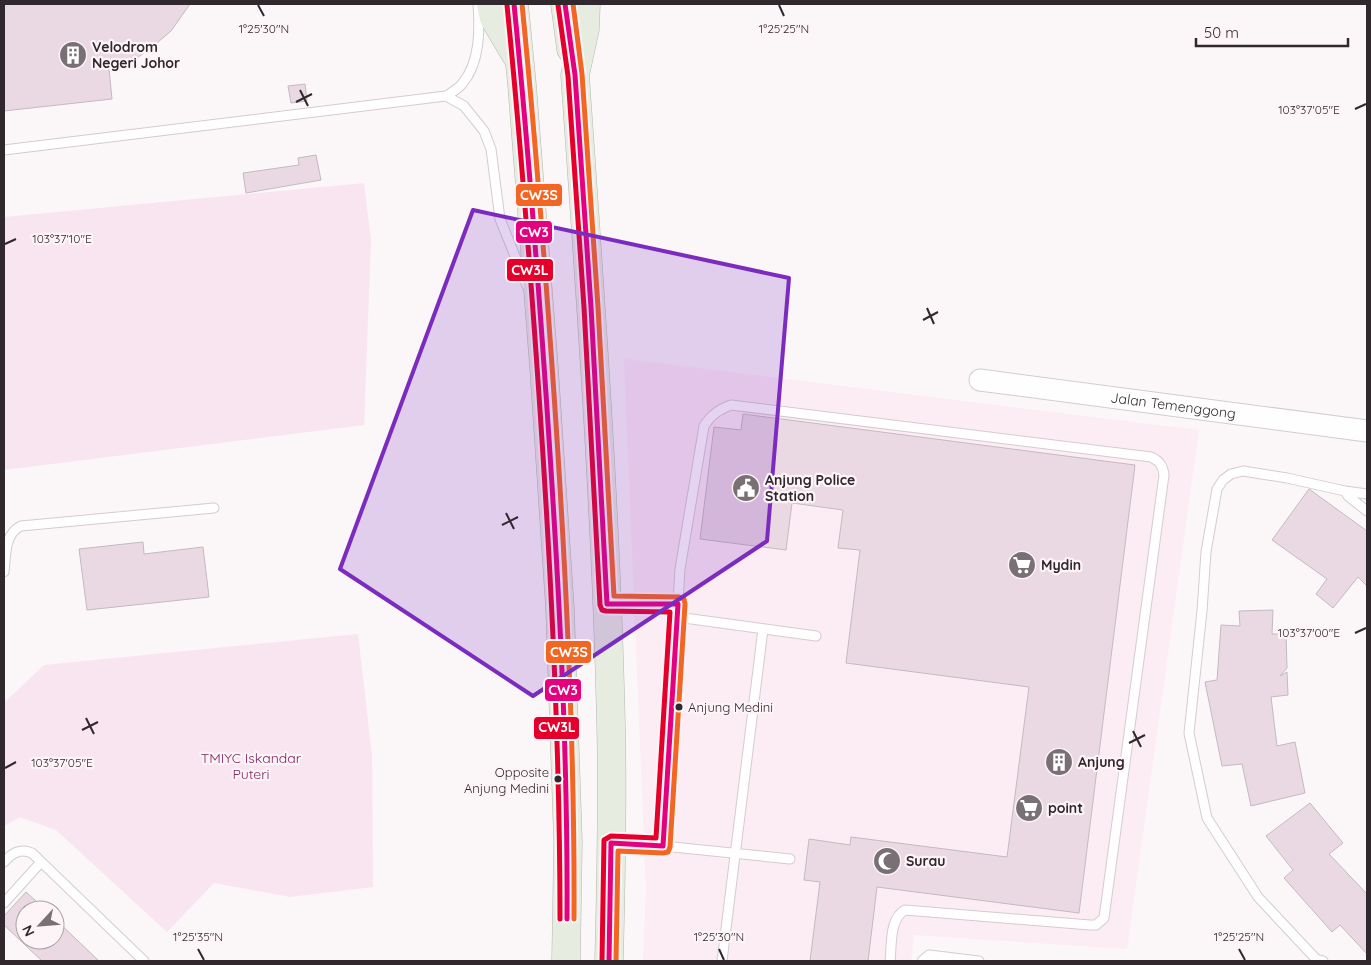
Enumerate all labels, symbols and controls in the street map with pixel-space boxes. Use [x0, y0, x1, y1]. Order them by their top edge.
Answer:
scale bar [1196, 15, 1348, 47]
text: 1°25'30"N [239, 21, 289, 36]
text: 1°25'25"N [759, 21, 809, 36]
text: 50 m [1204, 23, 1239, 42]
place label: Velodrom Negeri Johor [92, 38, 180, 72]
building icon: Velodrom Negeri Johor [58, 40, 88, 70]
text: 103°37'05"E [1278, 102, 1340, 117]
line badge: CW3S [515, 183, 563, 207]
text: CW3S [520, 186, 558, 204]
line badge: CW3 [515, 220, 553, 244]
text: CW3 [519, 223, 549, 241]
text: 103°37'10"E [32, 231, 92, 246]
line badge: CW3L [506, 258, 554, 282]
text: CW3L [511, 261, 549, 279]
street label: Jalan Temenggong [1110, 388, 1237, 423]
place label: Anjung Police Station [765, 471, 855, 505]
public building icon: Anjung Police Station [731, 473, 761, 503]
supermarket icon: Mydin [1007, 550, 1037, 580]
place label: Mydin [1041, 556, 1081, 574]
text: 103°37'00"E [1278, 625, 1340, 640]
line badge: CW3S [545, 640, 592, 664]
text: CW3S [550, 643, 588, 661]
line badge: CW3 [544, 678, 582, 702]
text: CW3 [548, 681, 578, 699]
place label: Anjung Medini [688, 699, 773, 715]
marker: Anjung Medini [674, 702, 684, 712]
line badge: CW3L [533, 716, 580, 740]
text: CW3L [538, 718, 576, 736]
building icon: Anjung [1044, 747, 1074, 777]
park label: TMIYC Iskandar Puteri [201, 749, 302, 783]
place label: Anjung [1078, 753, 1125, 771]
text: 103°37'05"E [31, 755, 93, 770]
place label: Opposite Anjung Medini [464, 764, 549, 796]
marker: Opposite Anjung Medini [553, 774, 563, 784]
supermarket icon: point [1014, 793, 1044, 823]
place label: point [1048, 799, 1083, 817]
mosque icon: Surau [872, 846, 902, 876]
place label: Surau [906, 852, 945, 870]
north arrow [15, 900, 65, 950]
text: N [18, 922, 39, 939]
text: 1°25'35"N [173, 929, 223, 944]
text: 1°25'30"N [694, 929, 744, 944]
text: 1°25'25"N [1214, 929, 1264, 944]

